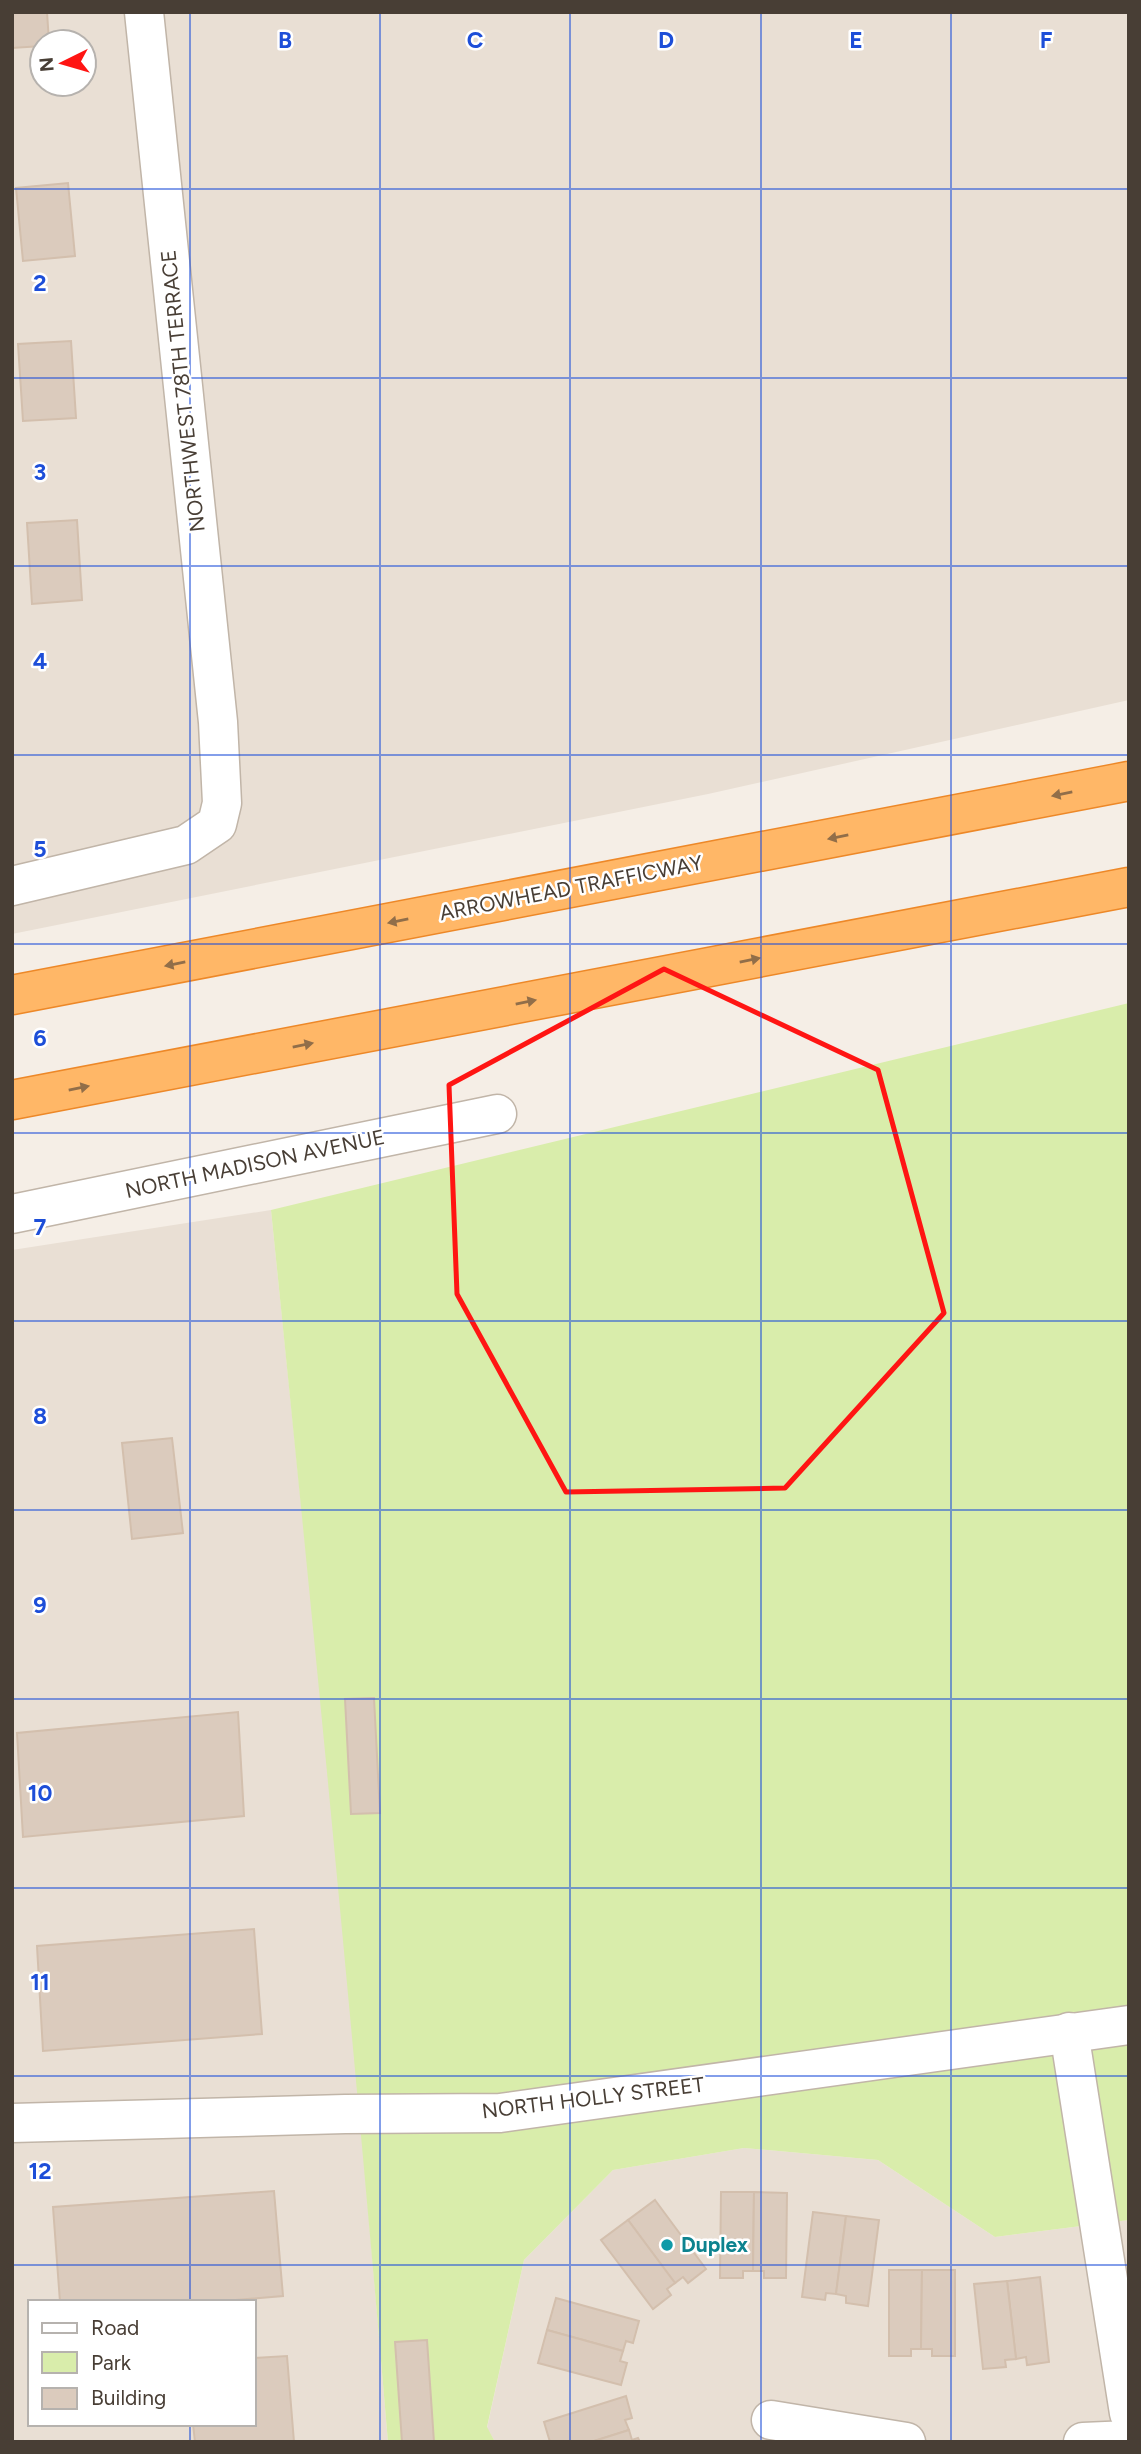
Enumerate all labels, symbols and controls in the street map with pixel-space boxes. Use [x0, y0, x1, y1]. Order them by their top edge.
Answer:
text: B [278, 26, 292, 54]
text: C [467, 26, 484, 54]
text: D [658, 26, 674, 54]
text: E [849, 26, 863, 54]
text: F [1040, 26, 1053, 54]
north arrow [28, 28, 98, 98]
text: N [34, 56, 59, 73]
street label: NORTHWEST 78TH TERRACE [155, 249, 210, 533]
text: 2 [33, 269, 47, 297]
text: 3 [34, 458, 46, 486]
text: 4 [33, 647, 47, 675]
one-way arrow [1051, 789, 1073, 800]
one-way arrow [827, 832, 849, 843]
text: 5 [33, 835, 47, 863]
street label: ARROWHEAD TRAFFICWAY [437, 850, 705, 925]
one-way arrow [387, 916, 409, 927]
one-way arrow [739, 954, 761, 965]
one-way arrow [163, 959, 185, 970]
one-way arrow [515, 997, 537, 1008]
text: 6 [33, 1024, 47, 1052]
one-way arrow [292, 1039, 314, 1050]
one-way arrow [68, 1082, 90, 1093]
street label: NORTH MADISON AVENUE [123, 1124, 387, 1203]
text: 7 [34, 1213, 47, 1241]
text: 8 [33, 1402, 47, 1430]
text: 9 [33, 1591, 47, 1619]
text: 10 [28, 1779, 52, 1807]
text: 11 [30, 1968, 50, 1996]
street label: NORTH HOLLY STREET [480, 2071, 706, 2124]
text: 12 [28, 2157, 52, 2185]
place label: Duplex [681, 2232, 749, 2257]
marker: Duplex [659, 2237, 675, 2253]
legend [28, 2300, 256, 2426]
text: Road [91, 2315, 139, 2340]
text: Park [91, 2350, 132, 2375]
text: Building [91, 2385, 166, 2410]

